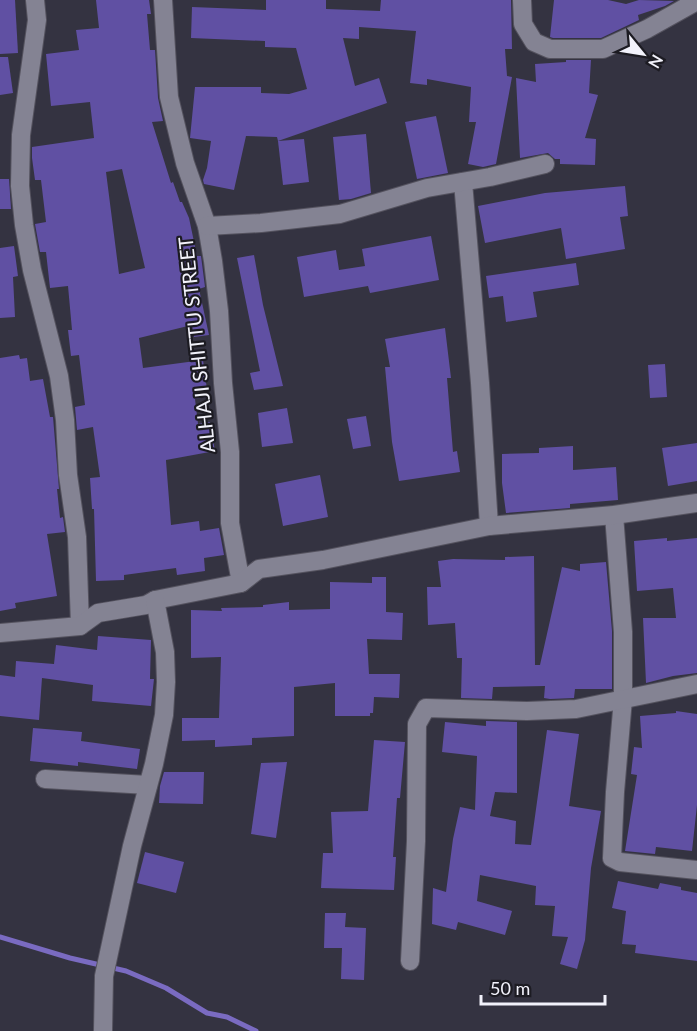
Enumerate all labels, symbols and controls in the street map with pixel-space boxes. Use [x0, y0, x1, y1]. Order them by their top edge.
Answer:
north arrow [613, 24, 673, 84]
text: N [645, 52, 668, 72]
street label: ALHAJI SHITTU STREET [173, 236, 219, 454]
scale bar [481, 968, 606, 1006]
text: 50 m [490, 977, 530, 999]

